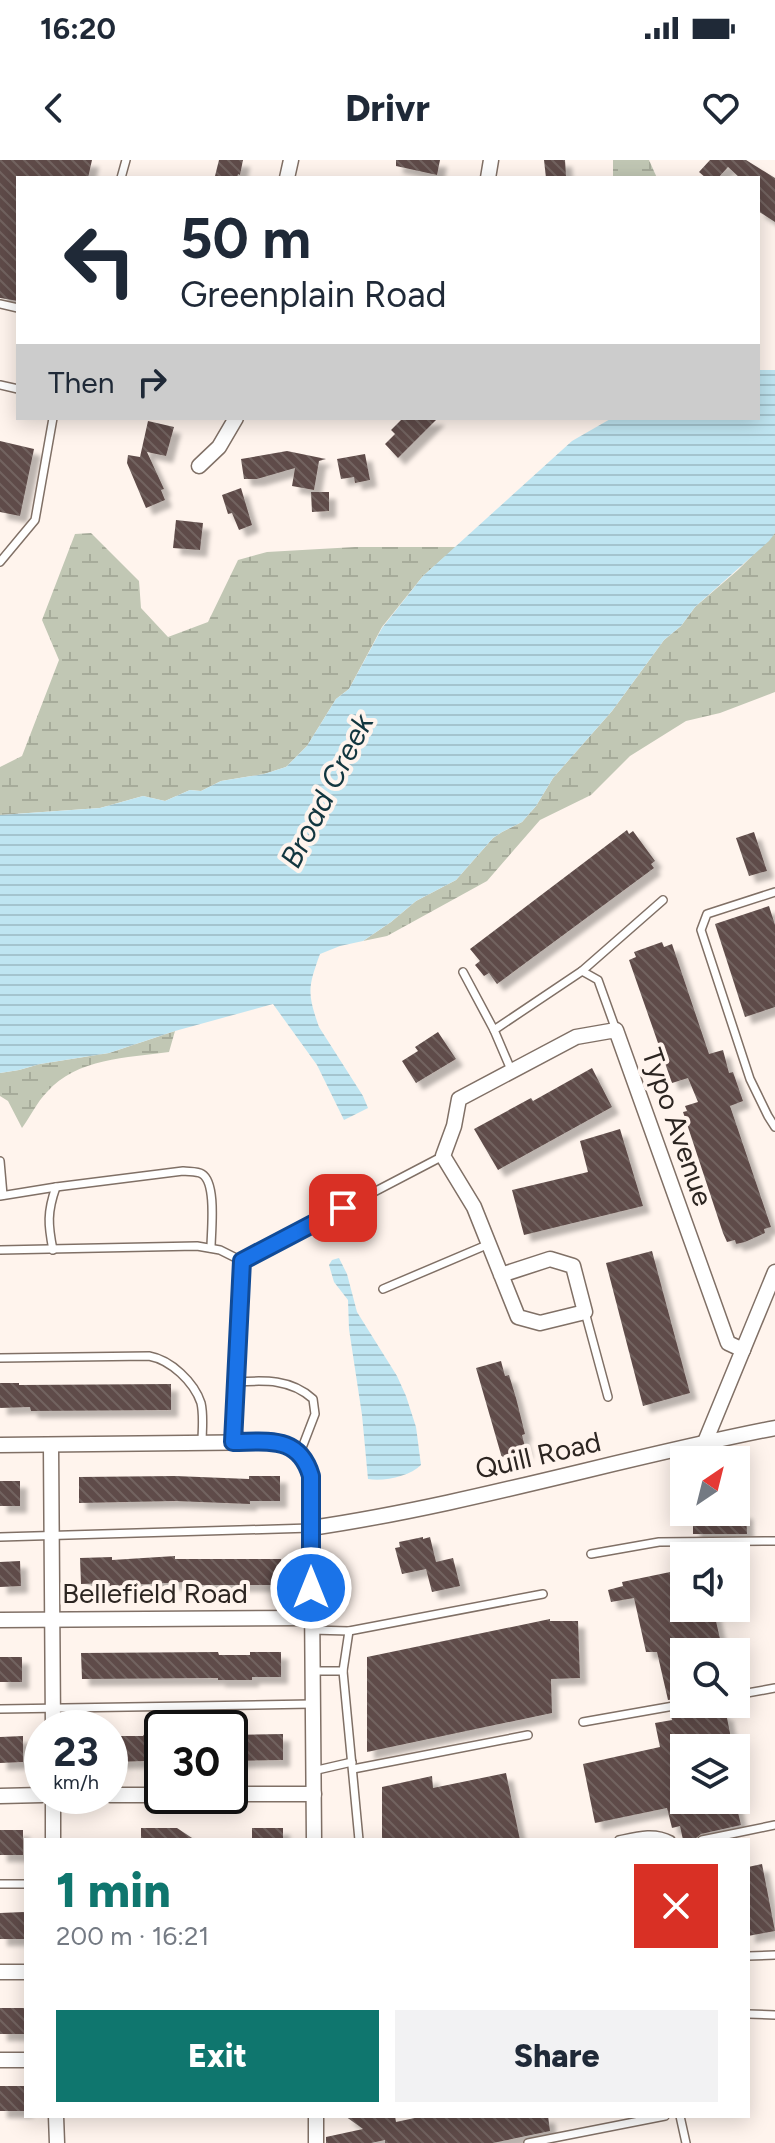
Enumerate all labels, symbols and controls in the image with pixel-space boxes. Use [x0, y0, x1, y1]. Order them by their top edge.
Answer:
text: 16:20 [40, 10, 116, 47]
icon: back [32, 86, 76, 130]
icon: heart [699, 86, 743, 130]
text: Drivr [345, 87, 430, 130]
text: 50 m [180, 205, 311, 272]
icon: left [48, 208, 152, 312]
text: Greenplain Road [180, 273, 447, 316]
icon: right [130, 360, 174, 404]
text: Then [48, 364, 114, 401]
water label: Broad Creek [272, 706, 382, 874]
street label: Typo Avenue [635, 1044, 721, 1210]
pin [309, 1174, 377, 1242]
icon: arrive [321, 1186, 365, 1230]
street label: Quill Road [472, 1424, 604, 1486]
north arrow [670, 1446, 750, 1526]
map controls [670, 1446, 750, 1814]
button: sound [670, 1542, 750, 1622]
position arrow [269, 1546, 353, 1630]
street label: Bellefield Road [62, 1576, 248, 1610]
button: search [670, 1638, 750, 1718]
speed limit sign: 30 [144, 1710, 248, 1814]
text: 23 [53, 1728, 99, 1776]
button: layers [670, 1734, 750, 1814]
text: km/h [53, 1770, 99, 1794]
text: 1 min [56, 1861, 171, 1919]
button: close [634, 1864, 718, 1948]
text: 200 m · 16:21 [56, 1920, 209, 1952]
button: Exit [56, 2010, 379, 2102]
button: Share [395, 2010, 718, 2102]

